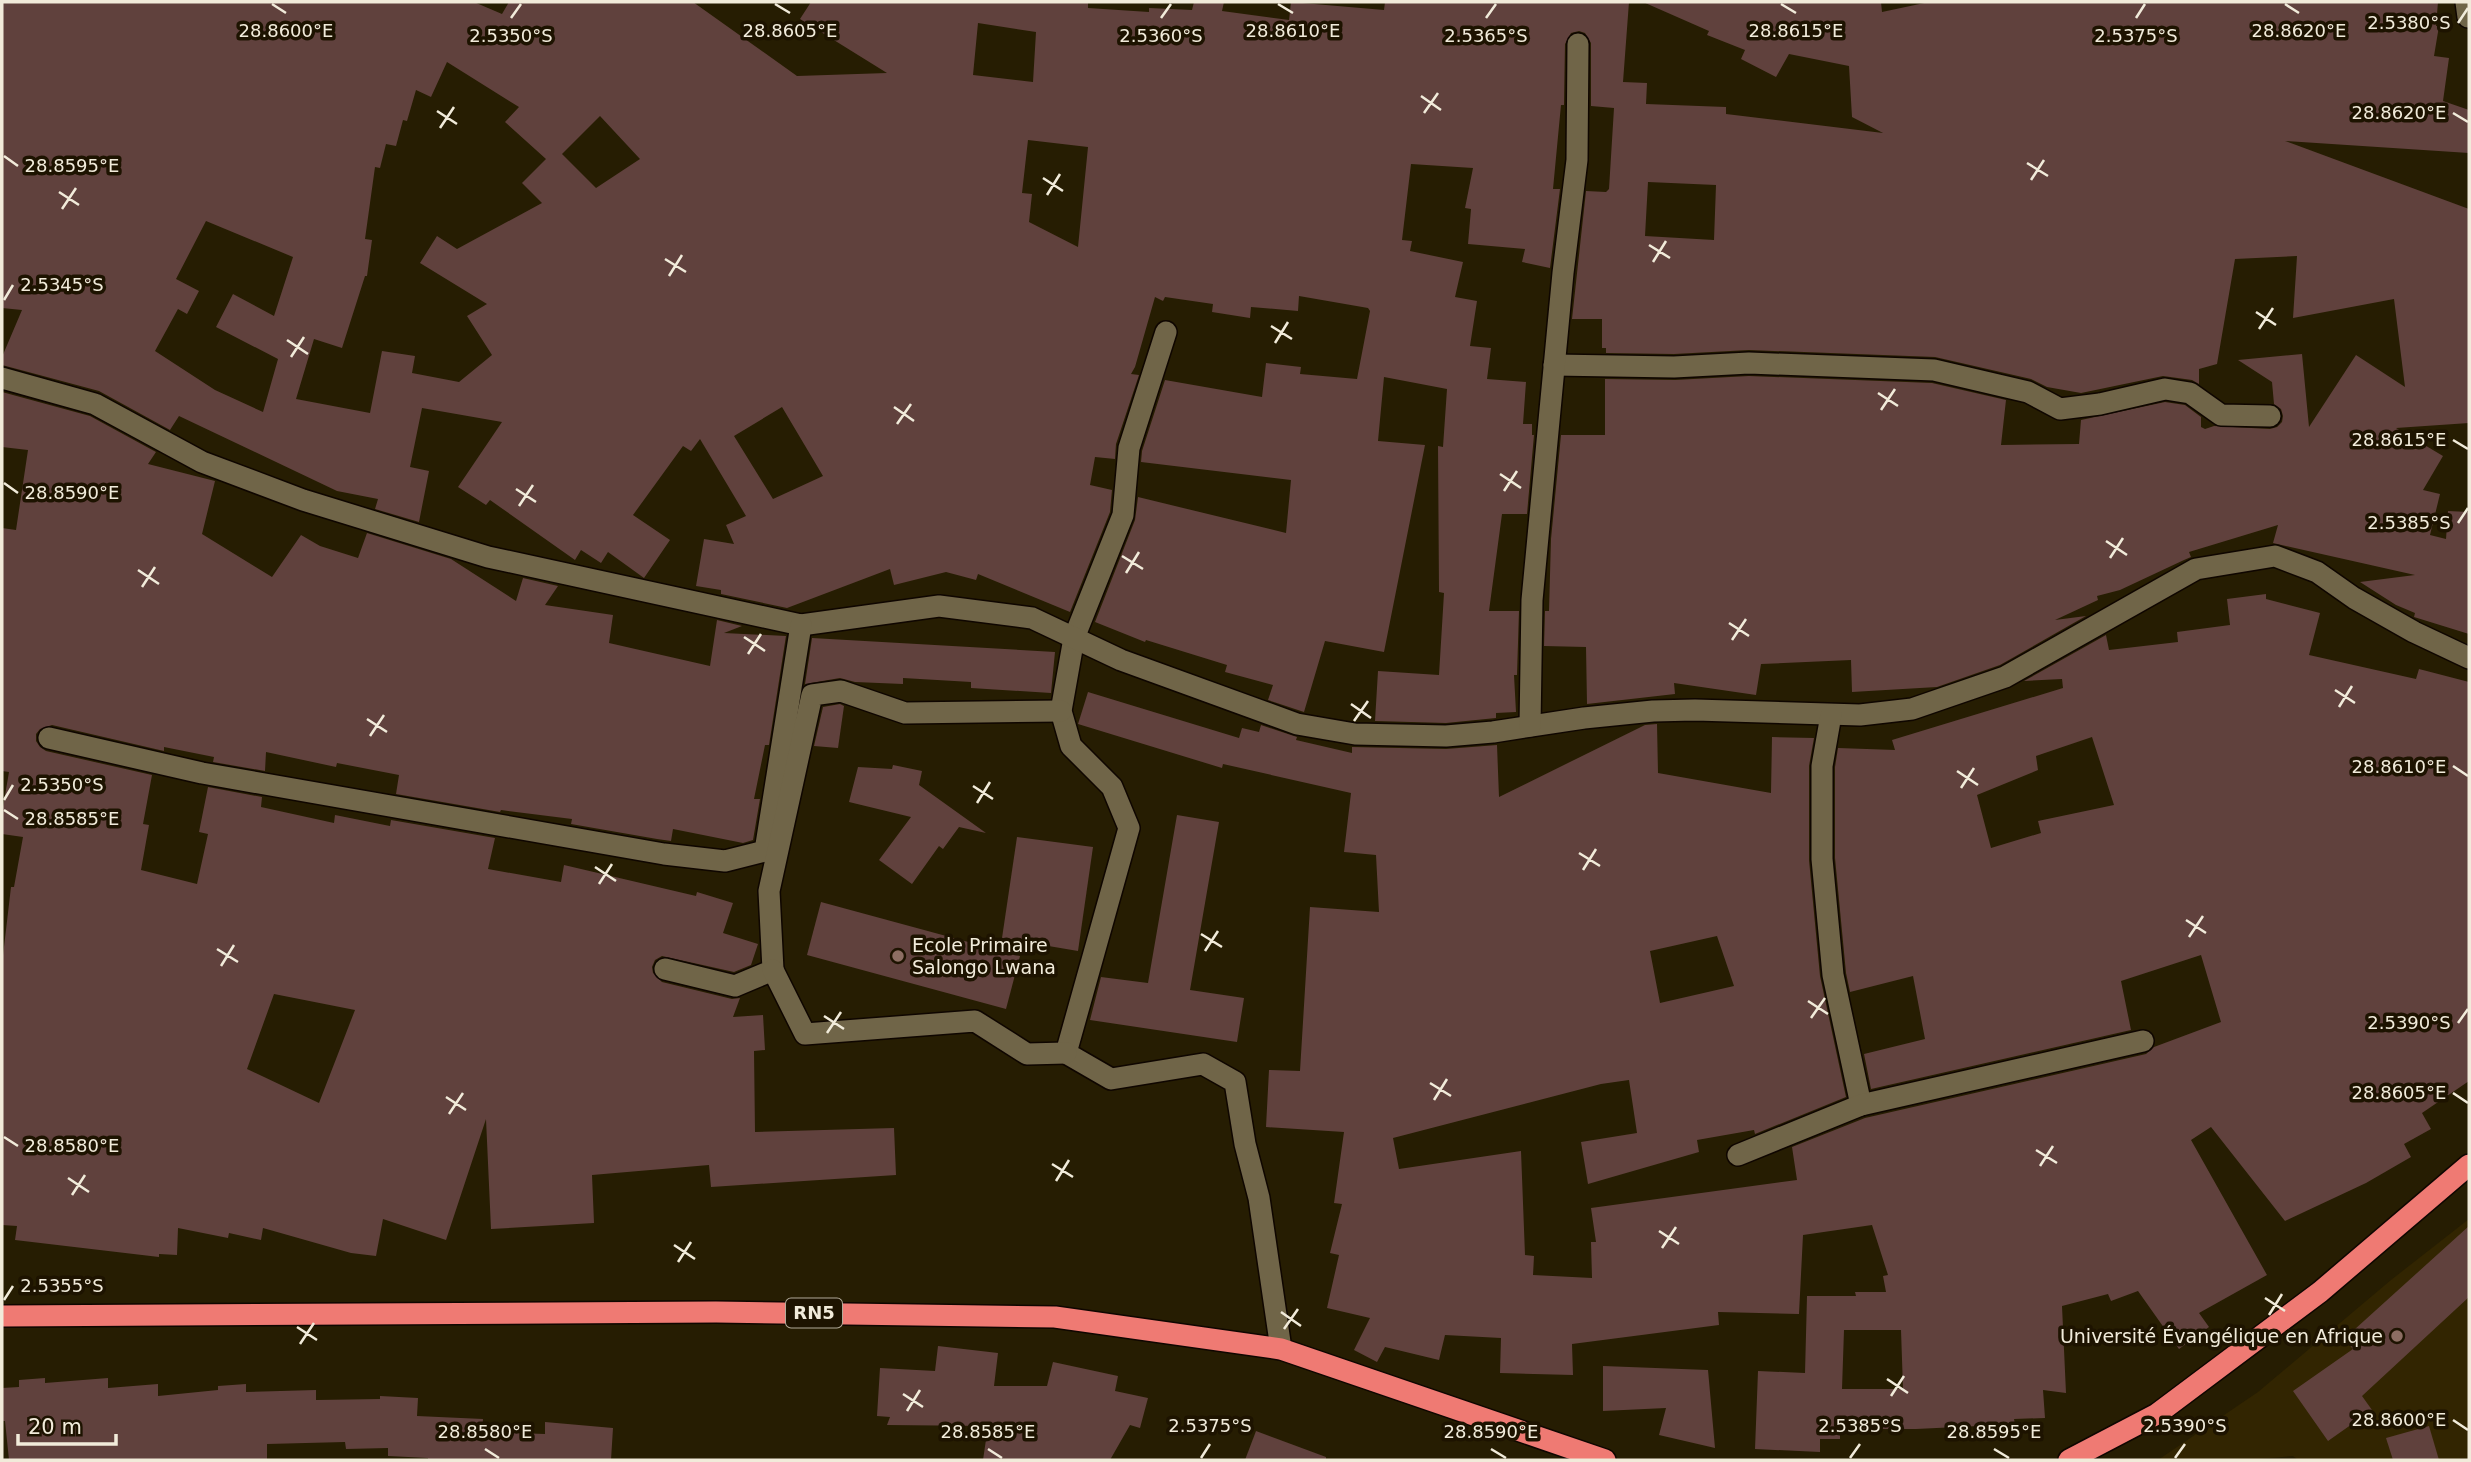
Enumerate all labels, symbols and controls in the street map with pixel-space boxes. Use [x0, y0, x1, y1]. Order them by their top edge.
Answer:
text: 2.5380°S [2367, 12, 2451, 33]
text: 28.8600°E [239, 20, 333, 41]
text: 28.8605°E [743, 20, 837, 41]
text: 28.8610°E [1246, 20, 1340, 41]
text: 28.8615°E [1749, 20, 1843, 41]
text: 28.8620°E [2252, 20, 2346, 41]
text: 2.5350°S [469, 25, 553, 46]
text: 2.5360°S [1119, 25, 1203, 46]
text: 2.5365°S [1444, 25, 1528, 46]
text: 2.5375°S [2094, 25, 2178, 46]
text: 28.8620°E [2352, 102, 2446, 123]
text: 28.8595°E [25, 155, 119, 176]
text: 2.5345°S [20, 274, 104, 295]
text: 28.8615°E [2352, 429, 2446, 450]
text: 28.8590°E [25, 482, 119, 503]
text: 2.5385°S [2367, 512, 2451, 533]
text: 28.8610°E [2352, 756, 2446, 777]
text: 2.5350°S [20, 774, 104, 795]
text: 28.8585°E [25, 808, 119, 829]
place label: Ecole Primaire Salongo Lwana [912, 934, 1056, 978]
marker: Ecole Primaire Salongo Lwana [890, 948, 906, 964]
text: 2.5390°S [2367, 1012, 2451, 1033]
text: 28.8605°E [2352, 1082, 2446, 1103]
text: 28.8580°E [25, 1135, 119, 1156]
text: 2.5355°S [20, 1275, 104, 1296]
road number: RN5 [786, 1298, 842, 1328]
place label: Université Évangélique en Afrique [2060, 1325, 2383, 1347]
marker: Université Évangélique en Afrique [2389, 1328, 2405, 1344]
scale bar [18, 1402, 116, 1446]
text: 28.8600°E [2352, 1409, 2446, 1430]
text: 20 m [28, 1415, 82, 1439]
text: 2.5375°S [1168, 1415, 1252, 1436]
text: 2.5385°S [1818, 1415, 1902, 1436]
text: 2.5390°S [2143, 1415, 2227, 1436]
text: 28.8580°E [438, 1421, 532, 1442]
text: 28.8585°E [941, 1421, 1035, 1442]
text: 28.8590°E [1444, 1421, 1538, 1442]
text: 28.8595°E [1947, 1421, 2041, 1442]

